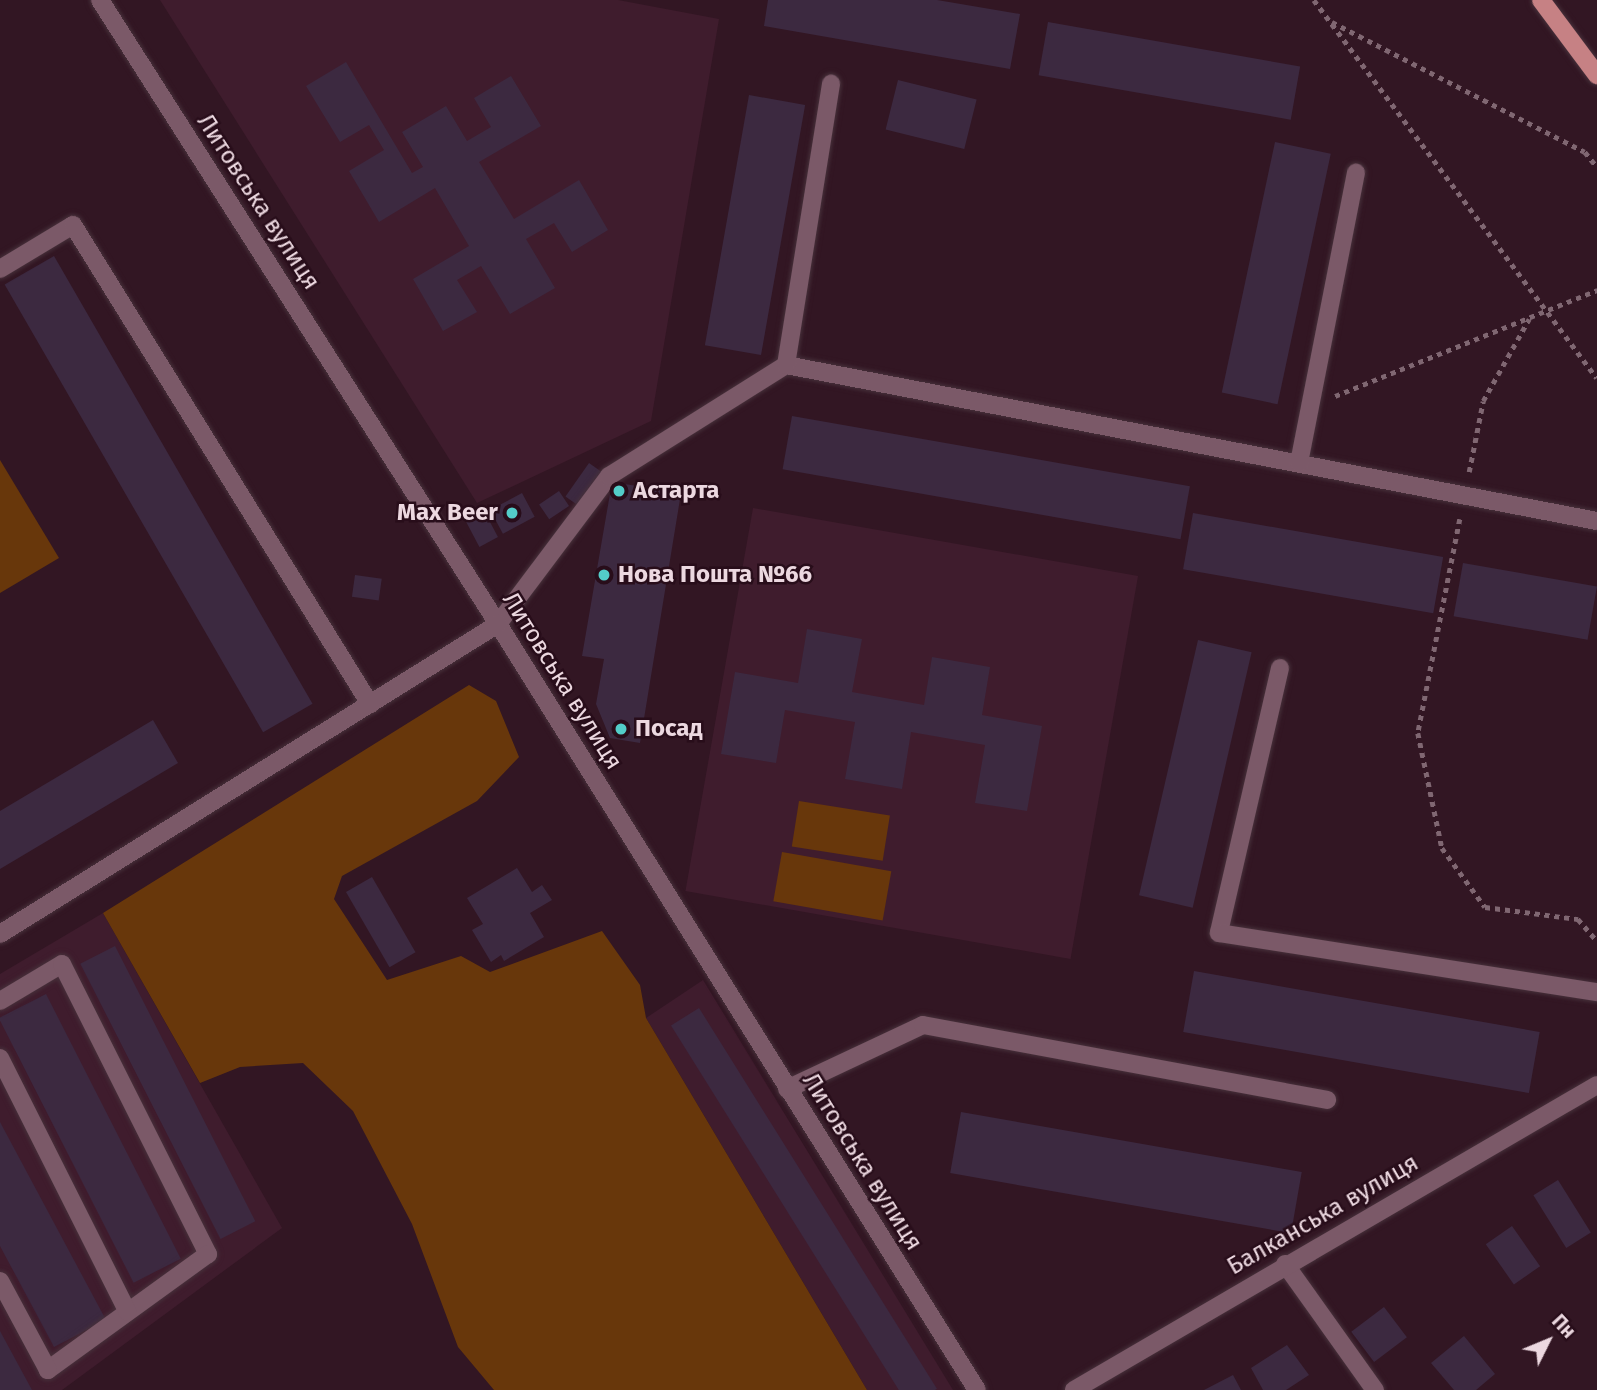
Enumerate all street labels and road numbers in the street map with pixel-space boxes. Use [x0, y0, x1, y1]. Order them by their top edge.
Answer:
street label: Литовська вулиця [191, 109, 325, 295]
street label: Литовська вулиця [496, 587, 628, 775]
street label: Литовська вулиця [796, 1068, 928, 1256]
street label: Балканська вулиця [1222, 1149, 1424, 1281]

